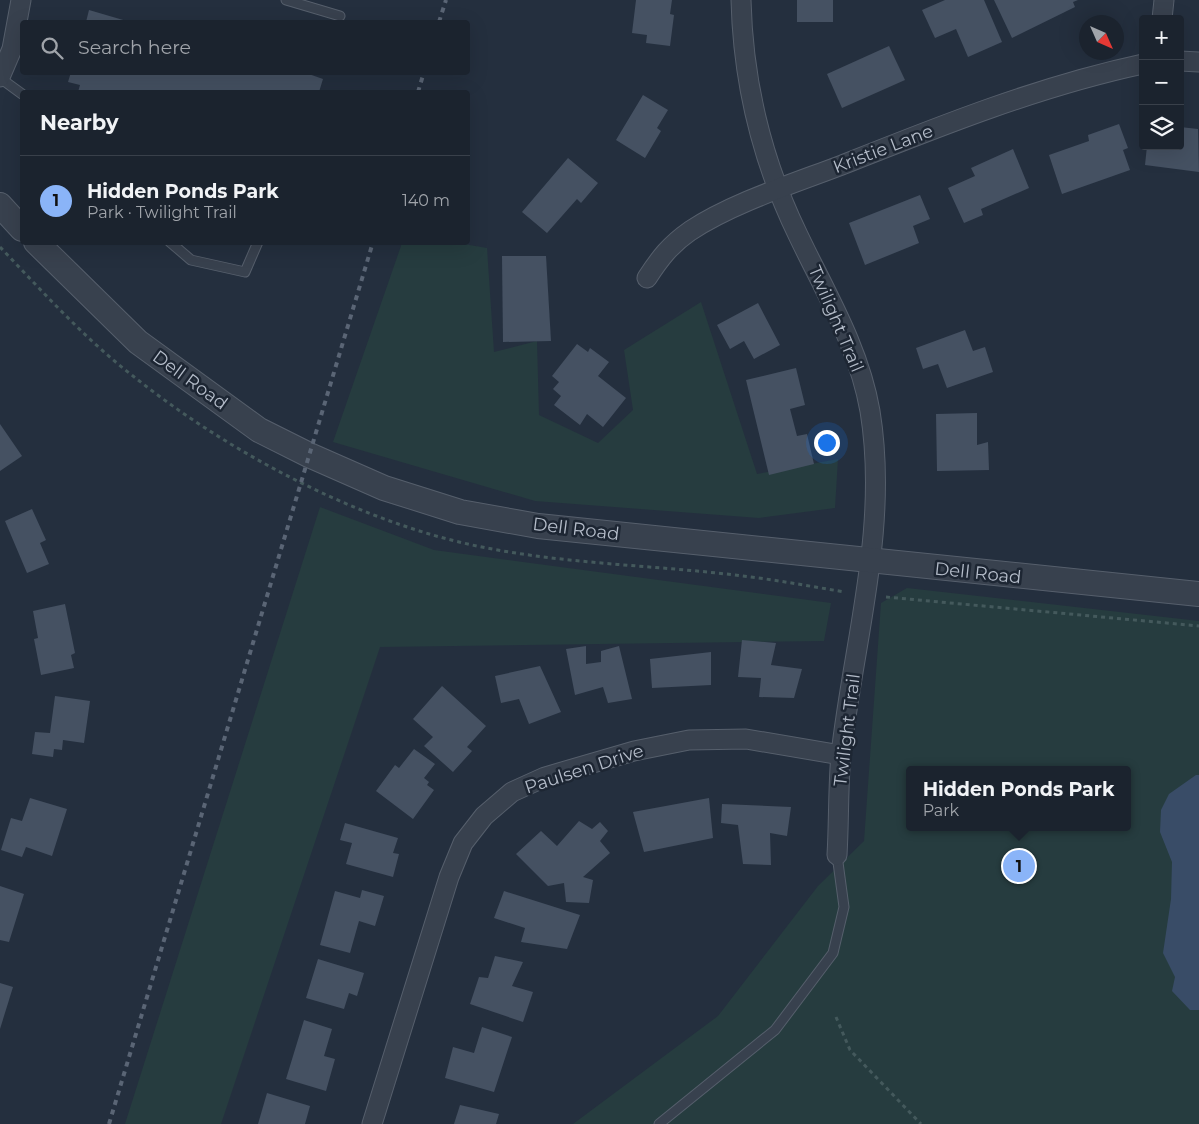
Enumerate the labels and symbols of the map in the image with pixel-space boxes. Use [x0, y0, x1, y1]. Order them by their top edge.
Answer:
north arrow [1079, 15, 1124, 60]
street label: Kristie Lane [830, 120, 936, 178]
street label: Twilight Trail [804, 262, 868, 376]
street label: Dell Road [148, 345, 232, 415]
your location [814, 430, 840, 456]
street label: Dell Road [531, 513, 621, 545]
street label: Dell Road [933, 558, 1023, 588]
street label: Twilight Trail [829, 672, 865, 788]
street label: Paulsen Drive [522, 739, 646, 799]
pin: 1 [1003, 847, 1035, 885]

